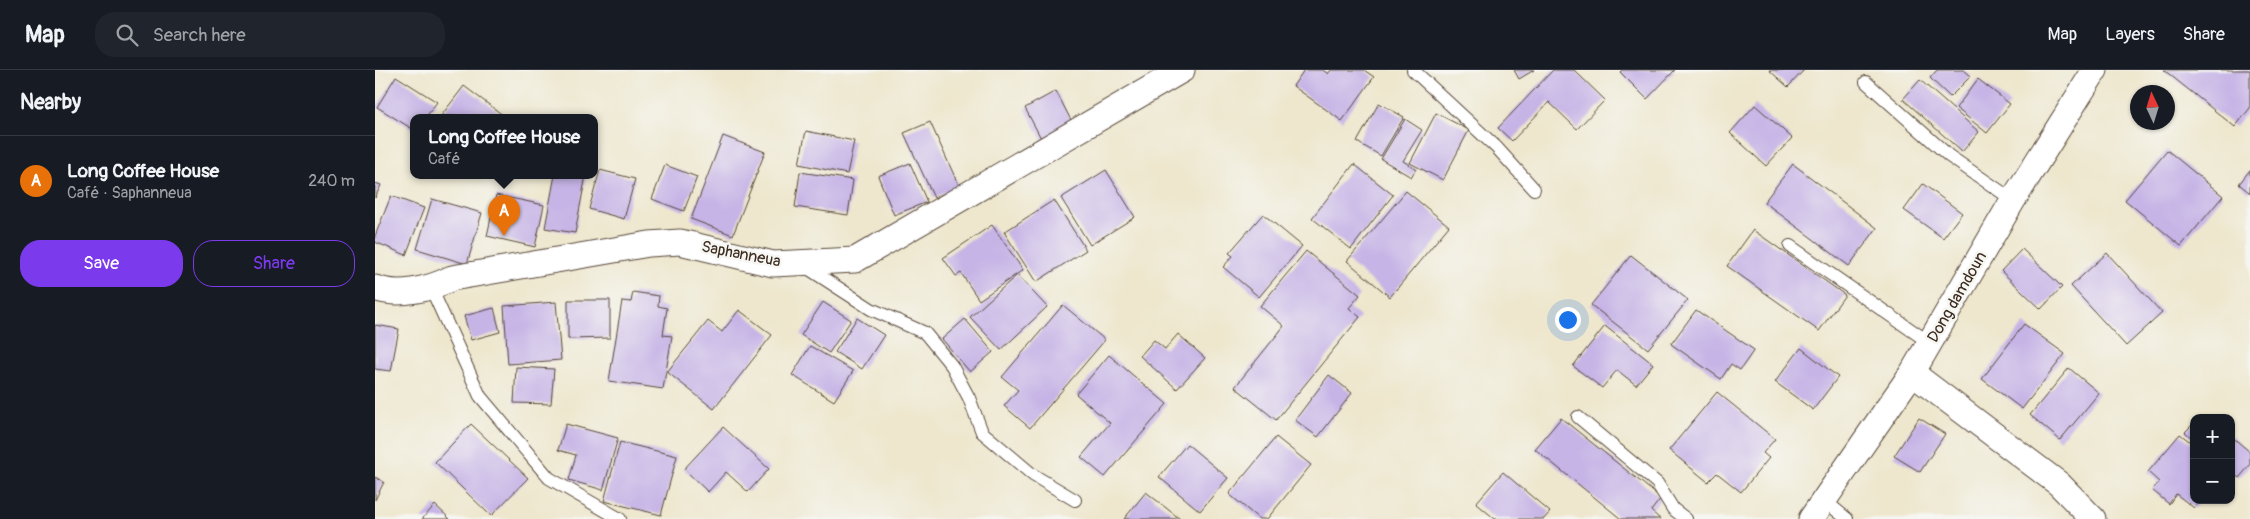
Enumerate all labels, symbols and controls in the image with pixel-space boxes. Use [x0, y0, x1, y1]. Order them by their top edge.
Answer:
search box [95, 12, 445, 57]
text: Map [25, 20, 65, 49]
icon: search [113, 21, 141, 49]
text: Search here [153, 23, 246, 47]
text: Map [2048, 23, 2077, 46]
text: Layers [2105, 23, 2155, 46]
text: Share [2183, 23, 2225, 46]
north arrow [2130, 85, 2175, 130]
text: Nearby [20, 89, 81, 116]
popup [410, 114, 598, 179]
text: Long Coffee House [428, 125, 580, 149]
text: Café [428, 149, 460, 169]
text: Long Coffee House [67, 159, 219, 183]
text: A [31, 171, 41, 191]
text: 240 m [308, 171, 355, 191]
text: Café · Saphanneua [67, 183, 192, 203]
pin: A [488, 195, 520, 236]
street label: Saphanneua [700, 237, 782, 271]
button: Save [20, 240, 183, 287]
button: Share [193, 240, 355, 287]
street label: Dong damdoun [1923, 248, 1991, 346]
your location [1555, 307, 1581, 333]
map controls [2190, 414, 2235, 504]
button: + [2190, 414, 2235, 459]
button: − [2190, 459, 2235, 504]

